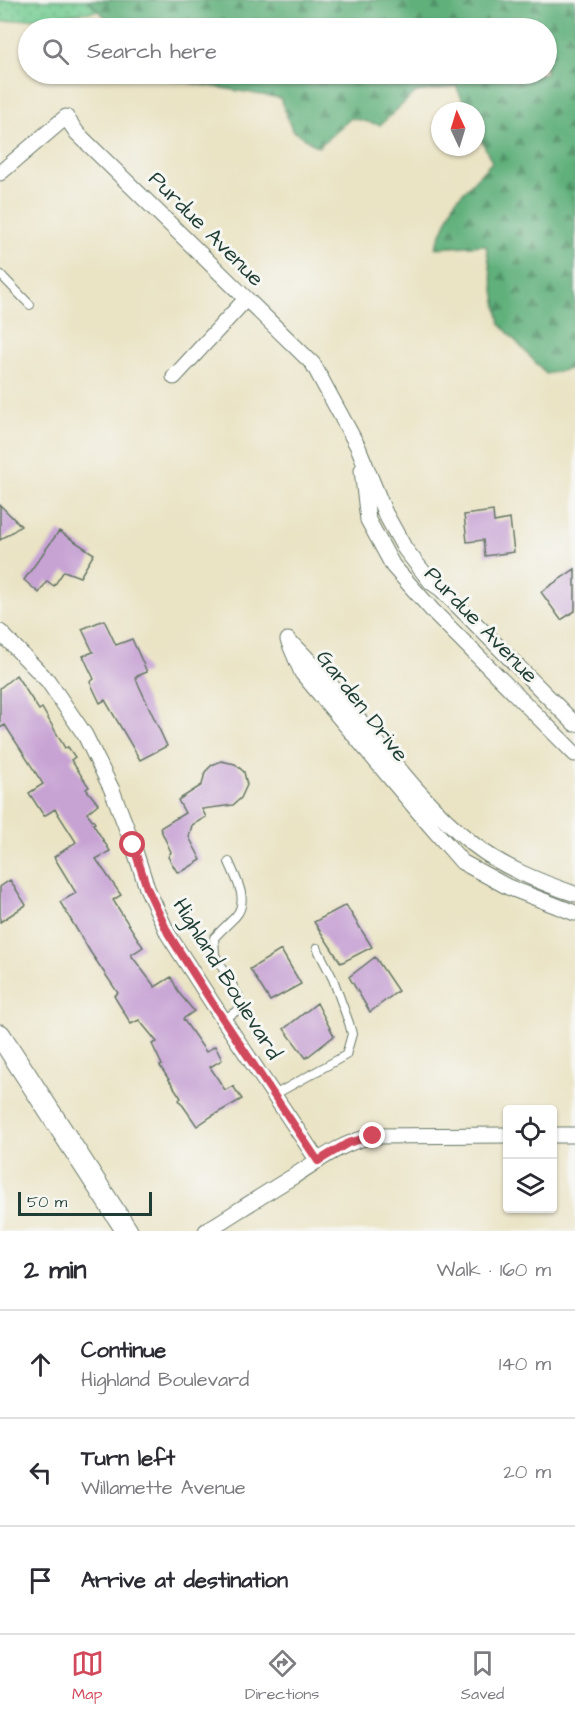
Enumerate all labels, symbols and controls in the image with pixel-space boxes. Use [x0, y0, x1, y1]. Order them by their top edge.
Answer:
search box [18, 18, 557, 84]
icon: search [39, 35, 72, 68]
text: Search here [87, 36, 217, 67]
north arrow [431, 102, 485, 156]
street label: Purdue Avenue [141, 164, 271, 294]
street label: Purdue Avenue [417, 560, 545, 690]
street label: Garden Drive [308, 643, 416, 769]
route start [119, 831, 145, 857]
street label: Highland Boulevard [164, 892, 289, 1066]
map controls [503, 1105, 557, 1213]
button: locate [503, 1105, 557, 1159]
route end [359, 1122, 385, 1148]
button: layers [503, 1159, 557, 1213]
scale bar [18, 1189, 152, 1216]
text: 50 m [27, 1191, 67, 1213]
text: 2 min [24, 1252, 86, 1288]
text: Walk · 160 m [436, 1256, 551, 1284]
text: Continue [81, 1335, 166, 1366]
icon: ahead [24, 1348, 57, 1381]
text: 140 m [499, 1350, 551, 1378]
text: Highland Boulevard [81, 1366, 249, 1394]
text: Turn left [81, 1443, 175, 1474]
icon: left [24, 1456, 57, 1489]
text: 20 m [503, 1458, 551, 1486]
text: Willamette Avenue [81, 1474, 246, 1502]
icon: arrive [24, 1564, 57, 1597]
text: Arrive at destination [81, 1565, 288, 1596]
tab: Map [71, 1647, 104, 1705]
tab: Directions [245, 1647, 319, 1705]
tab: Saved [461, 1647, 504, 1705]

